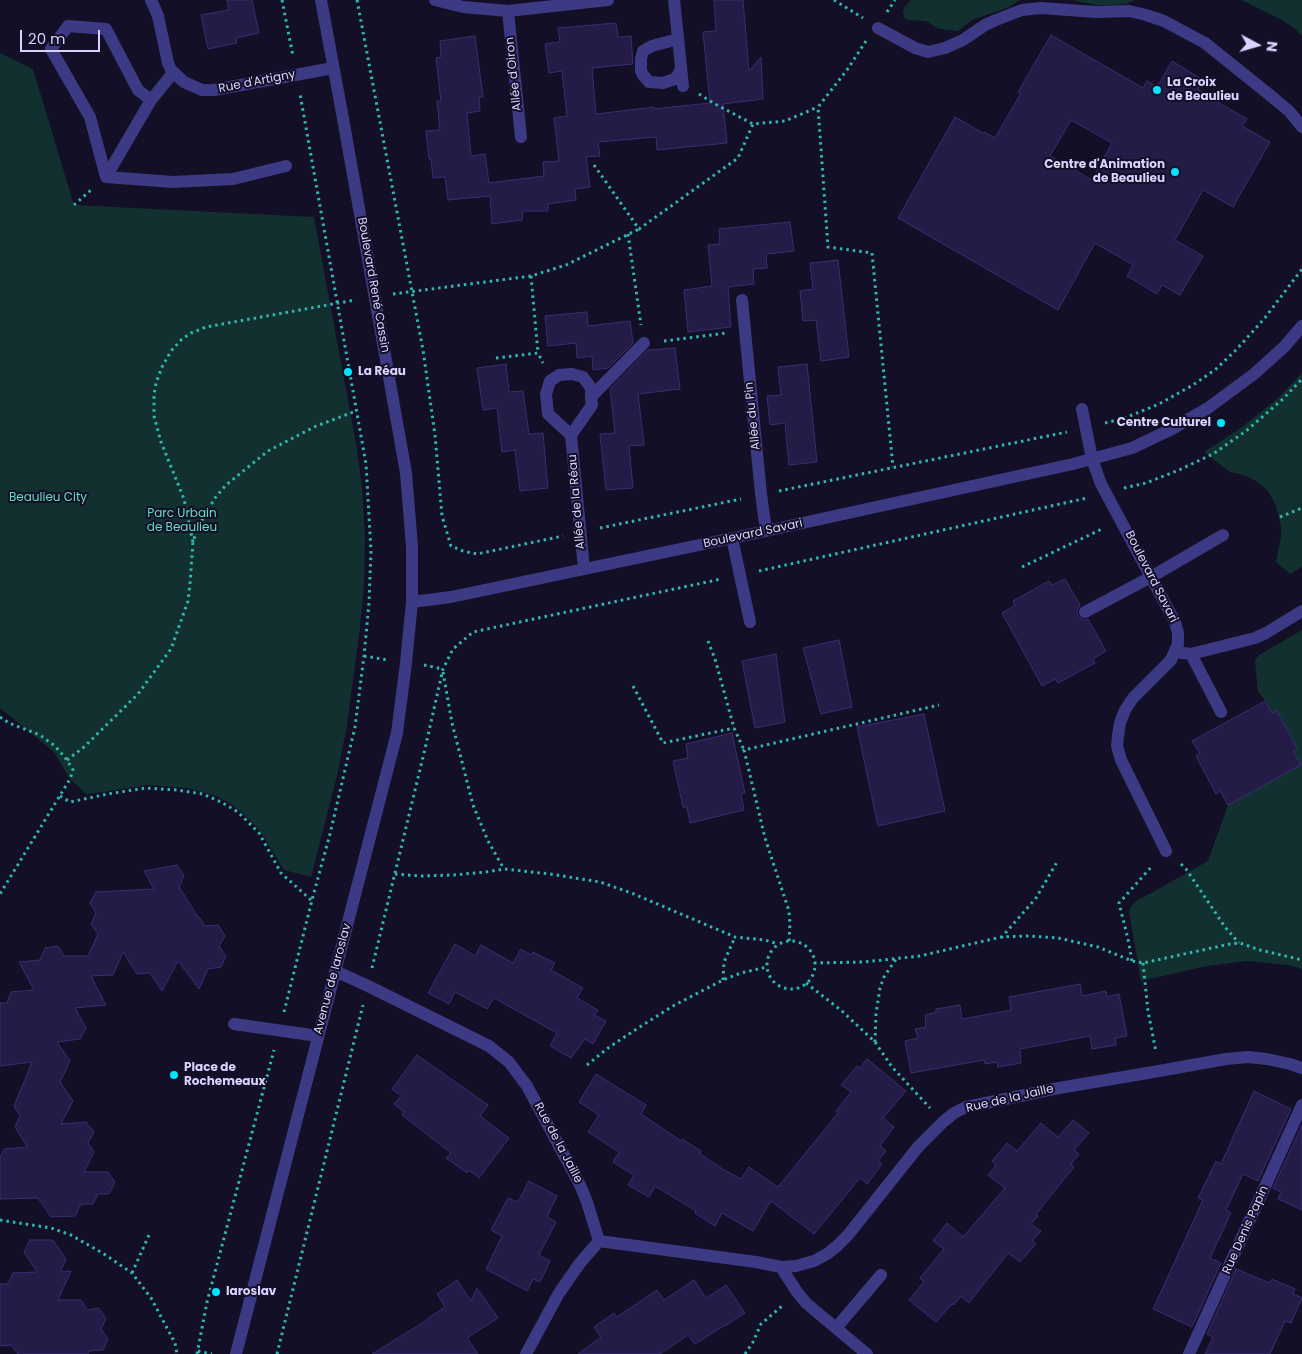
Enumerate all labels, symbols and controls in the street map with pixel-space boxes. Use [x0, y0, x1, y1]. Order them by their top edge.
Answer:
scale bar [22, 20, 102, 52]
north arrow [1232, 20, 1282, 70]
text: 20 m [28, 28, 66, 49]
street label: Allée d'Oiron [503, 36, 525, 112]
text: N [1261, 40, 1282, 53]
street label: Rue d'Artigny [217, 67, 297, 97]
place label: La Croix de Beaulieu [1167, 76, 1239, 104]
marker: La Croix de Beaulieu [1151, 84, 1163, 96]
place label: Centre d'Animation de Beaulieu [1044, 158, 1165, 186]
marker: Centre d'Animation de Beaulieu [1169, 166, 1181, 178]
street label: Boulevard René Cassin [354, 216, 392, 354]
place label: La Réau [358, 365, 406, 379]
marker: La Réau [342, 366, 354, 378]
street label: Allée du Pin [742, 381, 764, 451]
place label: Centre Culturel [1117, 416, 1211, 430]
marker: Centre Culturel [1215, 417, 1227, 429]
street label: Allée de la Réau [566, 454, 588, 550]
park label: Beaulieu City [9, 491, 87, 505]
park label: Parc Urbain de Beaulieu [147, 507, 217, 535]
street label: Boulevard Savari [702, 516, 804, 552]
street label: Boulevard Savari [1122, 529, 1180, 625]
street label: Avenue de Iaroslav [311, 922, 355, 1036]
place label: Place de Rochemeaux [184, 1061, 266, 1089]
marker: Place de Rochemeaux [168, 1069, 180, 1081]
street label: Rue de la Jaille [965, 1082, 1055, 1116]
street label: Rue de la Jaille [531, 1100, 585, 1186]
street label: Rue Denis Papin [1220, 1183, 1272, 1277]
place label: Iaroslav [226, 1285, 276, 1299]
marker: Iaroslav [210, 1286, 222, 1298]

